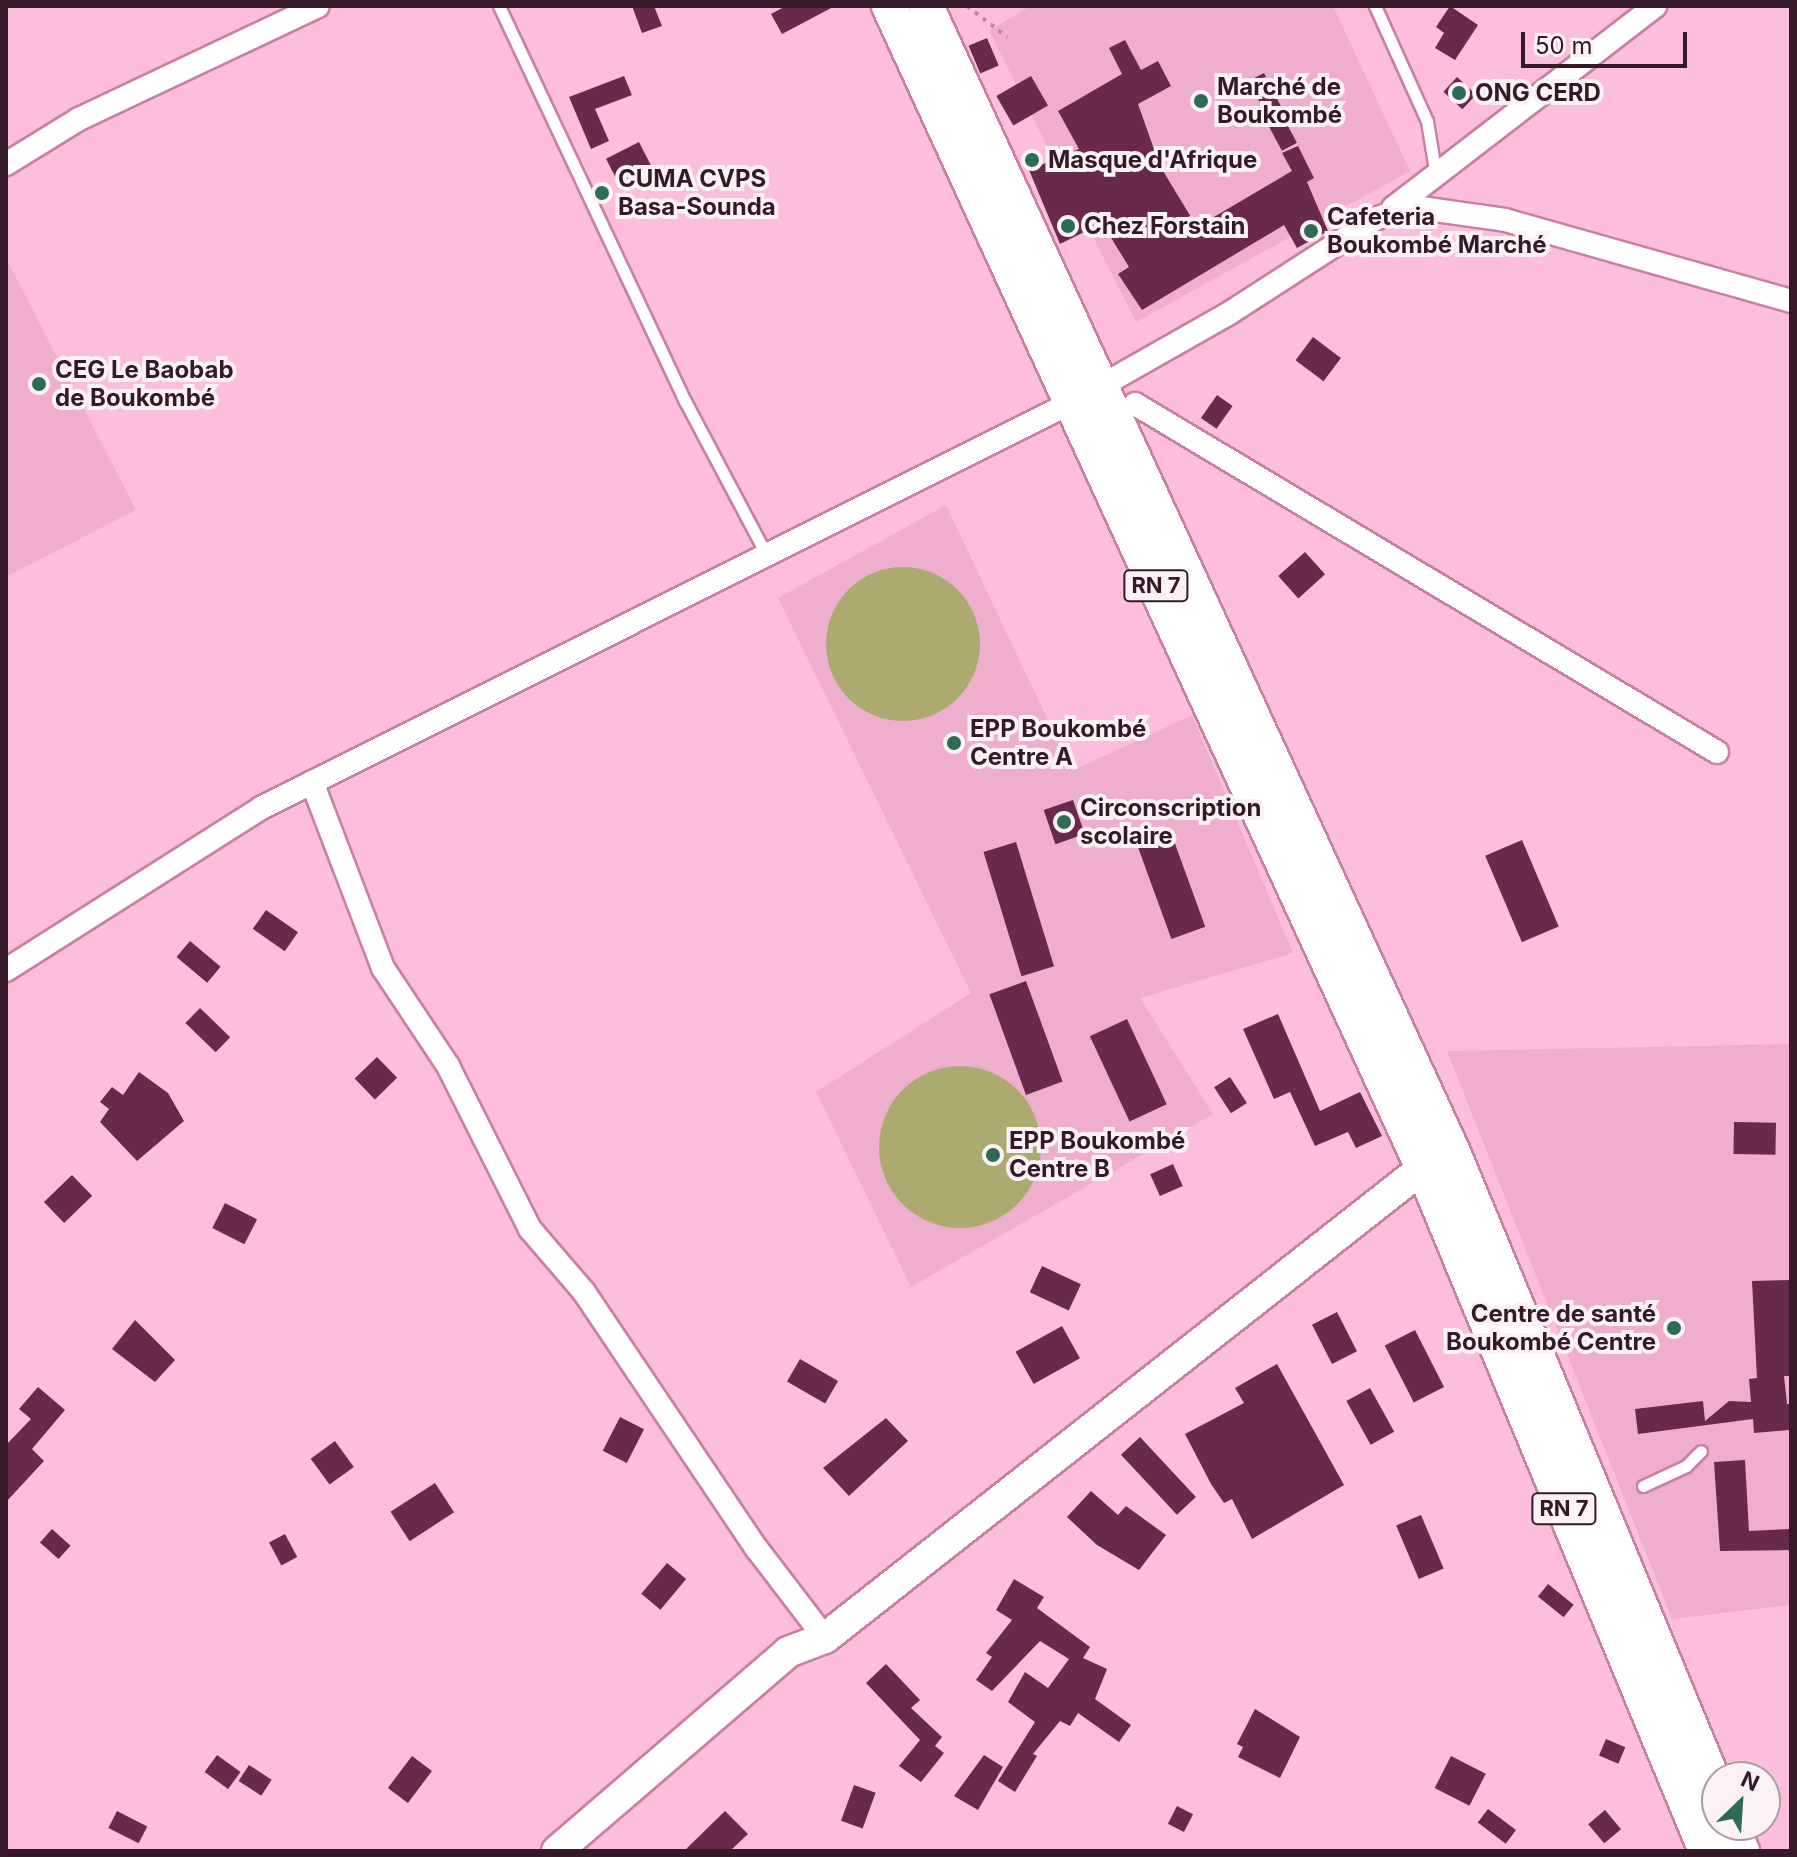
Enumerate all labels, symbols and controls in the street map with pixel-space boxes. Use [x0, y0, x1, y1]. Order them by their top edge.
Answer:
scale bar [1525, 16, 1691, 66]
text: 50 m [1535, 31, 1593, 60]
place label: Marché de Boukombé [1217, 73, 1342, 129]
place label: ONG CERD [1475, 79, 1601, 107]
marker: ONG CERD [1450, 84, 1468, 102]
marker: Marché de Boukombé [1192, 92, 1210, 110]
place label: Masque d'Afrique [1048, 146, 1257, 174]
marker: Masque d'Afrique [1023, 151, 1041, 169]
place label: CUMA CVPS Basa-Sounda [618, 165, 776, 221]
marker: CUMA CVPS Basa-Sounda [593, 184, 611, 202]
place label: Cafeteria Boukombé Marché [1327, 203, 1546, 259]
place label: Chez Forstain [1084, 212, 1246, 240]
marker: Chez Forstain [1059, 217, 1077, 235]
marker: Cafeteria Boukombé Marché [1302, 222, 1320, 240]
place label: CEG Le Baobab de Boukombé [55, 356, 234, 412]
marker: CEG Le Baobab de Boukombé [30, 375, 48, 393]
road number: RN 7 [1122, 568, 1190, 604]
place label: EPP Boukombé Centre A [970, 715, 1146, 771]
marker: EPP Boukombé Centre A [945, 734, 963, 752]
place label: Circonscription scolaire [1080, 794, 1261, 850]
marker: Circonscription scolaire [1055, 813, 1073, 831]
place label: EPP Boukombé Centre B [1009, 1127, 1185, 1183]
marker: EPP Boukombé Centre B [984, 1146, 1002, 1164]
place label: Centre de santé Boukombé Centre [1446, 1300, 1656, 1356]
marker: Centre de santé Boukombé Centre [1663, 1317, 1685, 1339]
road number: RN 7 [1530, 1491, 1598, 1527]
north arrow [1701, 1761, 1781, 1841]
text: N [1737, 1766, 1763, 1796]

